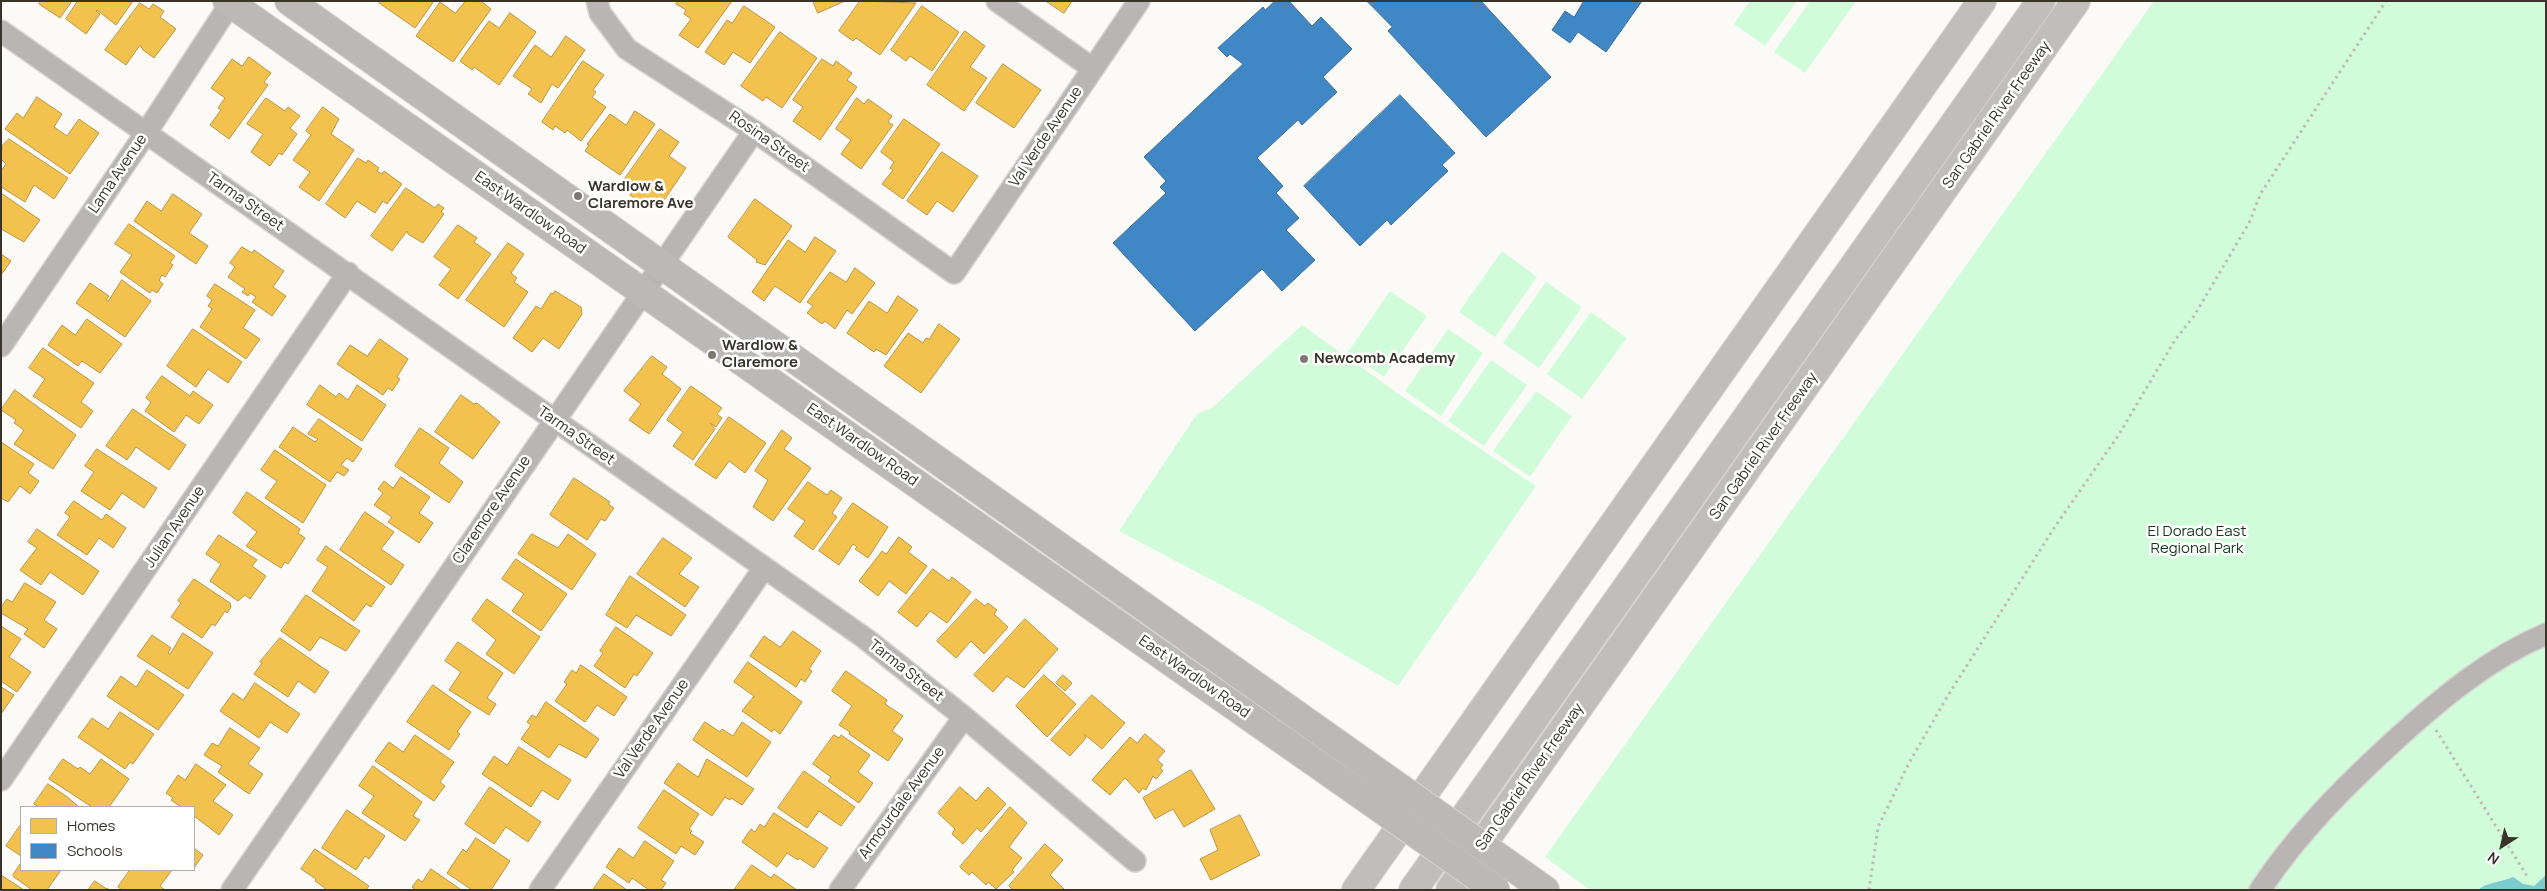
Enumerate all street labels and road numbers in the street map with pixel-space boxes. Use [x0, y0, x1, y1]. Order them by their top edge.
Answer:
street label: San Gabriel River Freeway [1939, 38, 2055, 192]
street label: Val Verde Avenue [1006, 83, 1086, 191]
street label: Rosina Street [725, 108, 813, 176]
street label: Lama Avenue [85, 131, 151, 217]
street label: East Wardlow Road [471, 168, 589, 258]
street label: Tarma Street [203, 169, 287, 235]
street label: San Gabriel River Freeway [1706, 369, 1822, 523]
street label: East Wardlow Road [803, 400, 921, 490]
street label: Tarma Street [534, 403, 618, 469]
street label: Claremore Avenue [449, 453, 535, 567]
street label: Julian Avenue [141, 483, 209, 571]
street label: East Wardlow Road [1135, 632, 1253, 722]
street label: Tarma Street [865, 636, 947, 706]
street label: Val Verde Avenue [611, 676, 693, 782]
street label: San Gabriel River Freeway [1472, 700, 1588, 854]
street label: Armourdale Avenue [855, 743, 949, 863]

